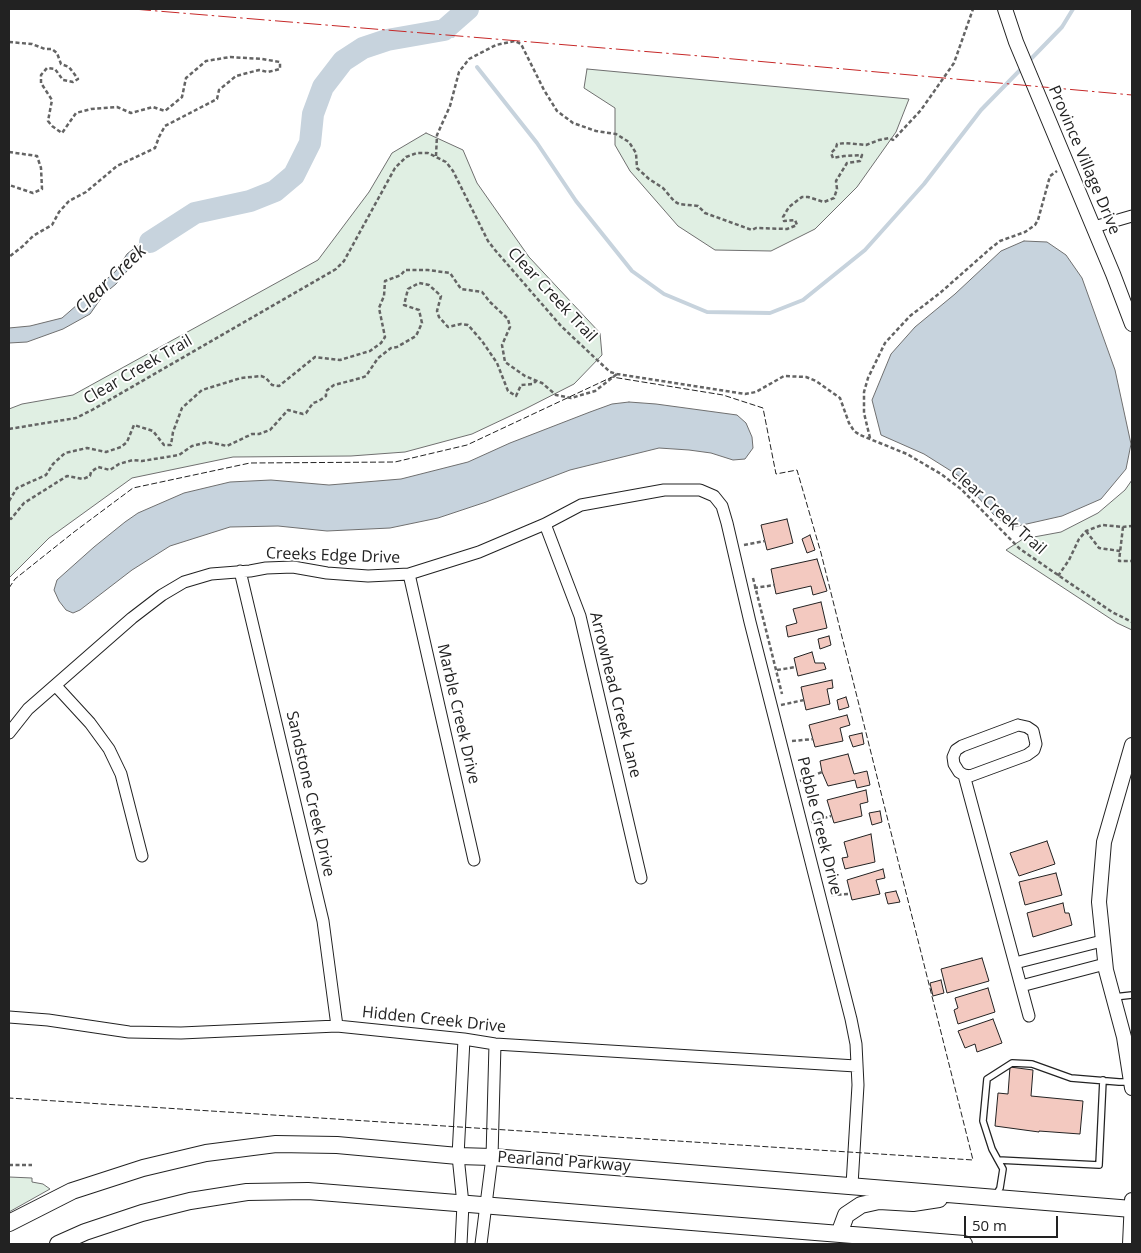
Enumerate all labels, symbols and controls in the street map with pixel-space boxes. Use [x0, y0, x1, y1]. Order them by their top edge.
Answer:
street label: Province Village Drive [1044, 83, 1124, 237]
water label: Clear Creek [71, 241, 151, 319]
street label: Clear Creek Trail [503, 244, 601, 346]
street label: Clear Creek Trail [80, 331, 196, 409]
street label: Clear Creek Trail [946, 463, 1050, 559]
street label: Creeks Edge Drive [265, 544, 401, 568]
street label: Arrowhead Creek Lane [585, 610, 645, 780]
street label: Marble Creek Drive [433, 642, 483, 786]
street label: Sandstone Creek Drive [282, 709, 338, 879]
street label: Pebble Creek Drive [793, 755, 845, 897]
street label: Hidden Creek Drive [361, 1003, 507, 1037]
street label: Pearland Parkway [497, 1148, 631, 1176]
scale bar [966, 1206, 1060, 1238]
text: 50 m [972, 1215, 1007, 1235]

